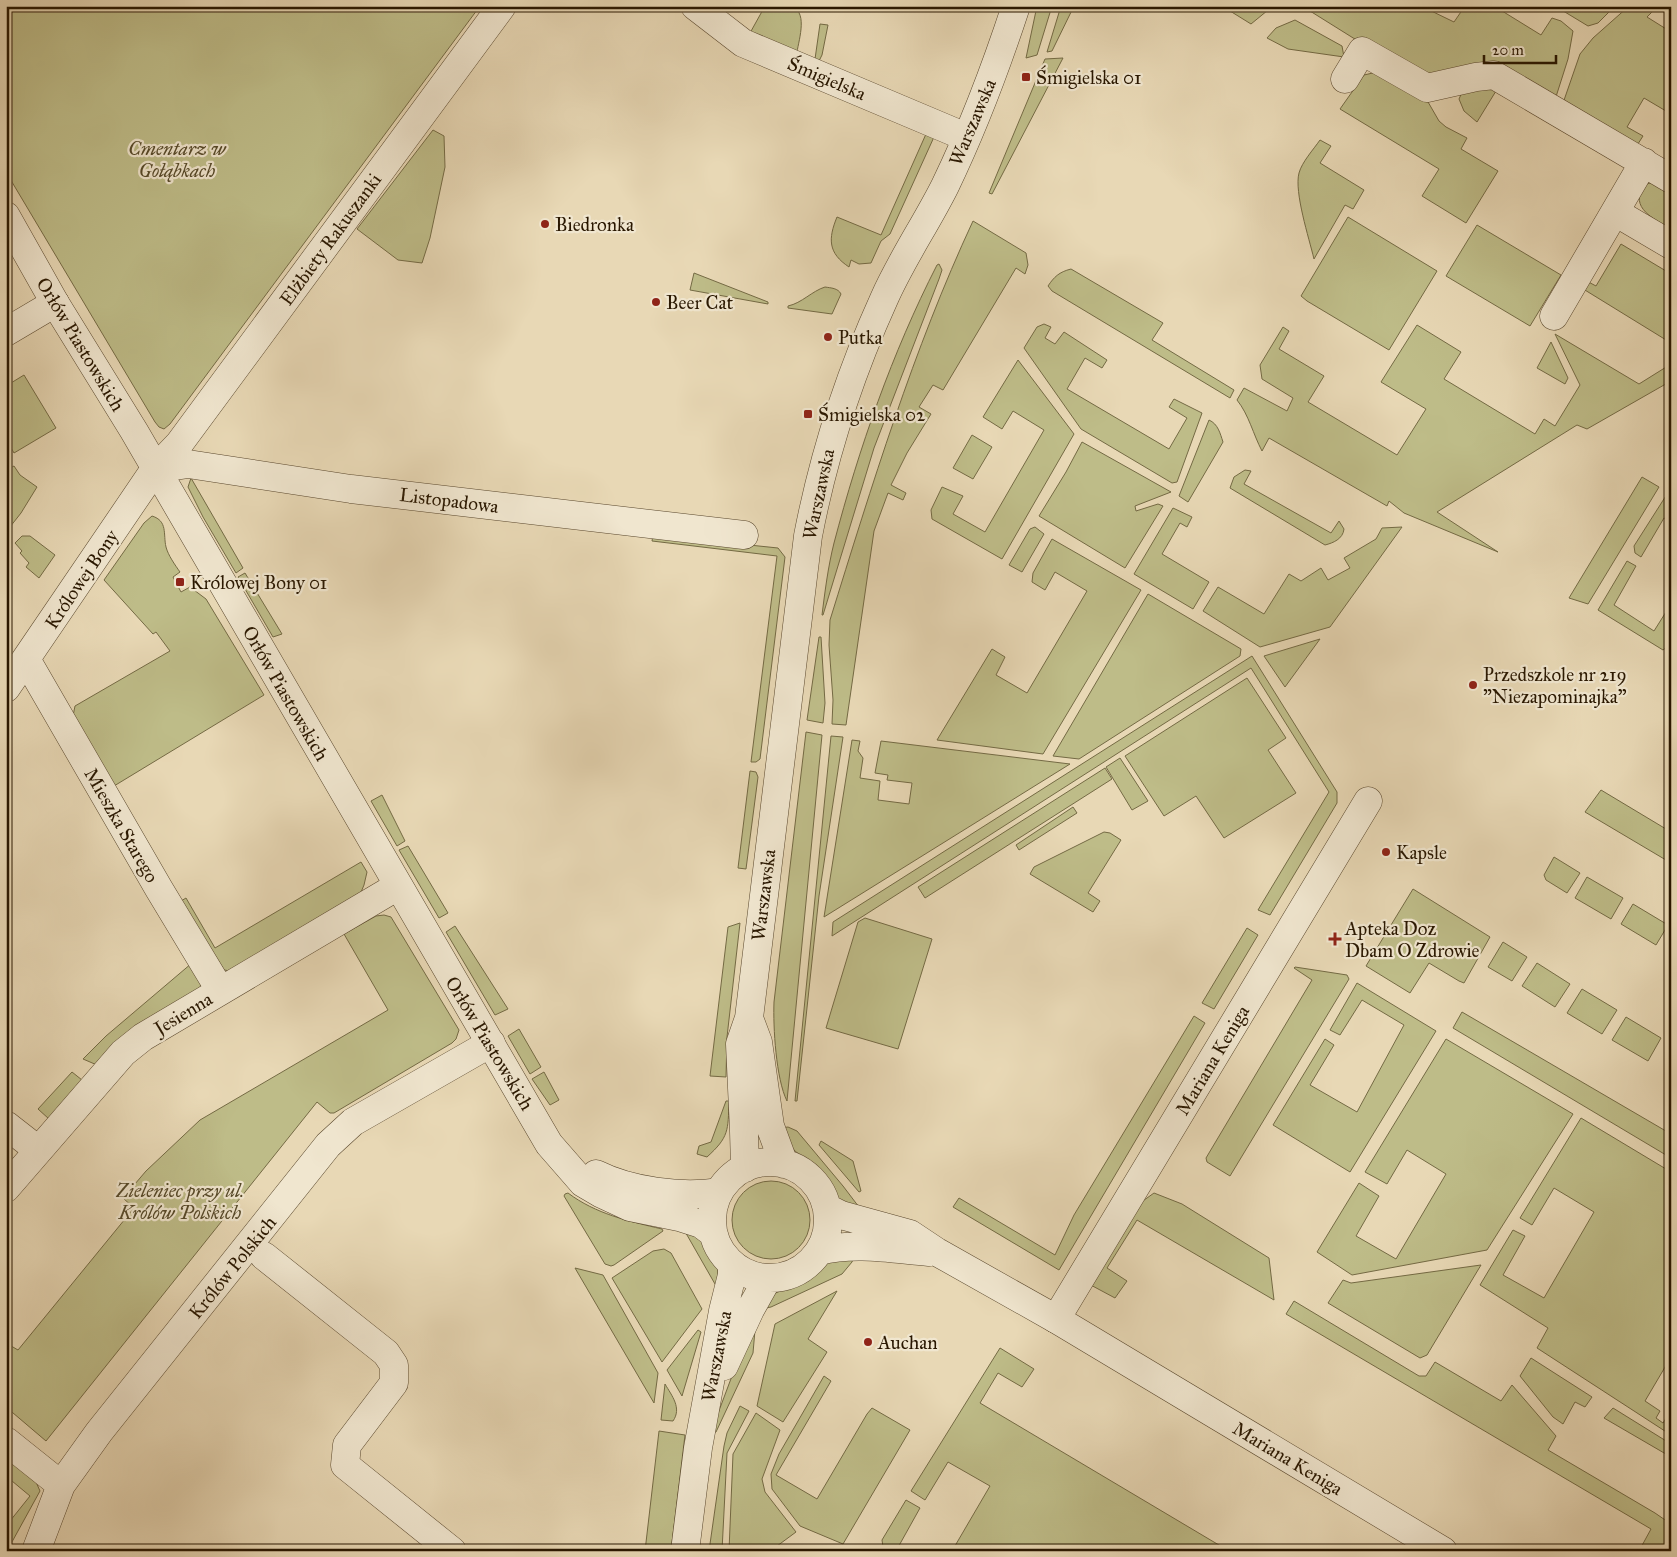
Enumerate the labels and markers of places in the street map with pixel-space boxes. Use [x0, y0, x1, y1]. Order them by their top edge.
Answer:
place label: Śmigielska 01 [1036, 65, 1141, 90]
marker: Śmigielska 01 [1020, 71, 1032, 83]
place label: Biedronka [555, 213, 635, 236]
marker: Biedronka [539, 218, 551, 230]
place label: Beer Cat [666, 291, 734, 314]
marker: Beer Cat [650, 296, 662, 308]
place label: Putka [838, 326, 884, 349]
marker: Putka [822, 331, 834, 343]
place label: Śmigielska 02 [818, 402, 926, 427]
marker: Śmigielska 02 [802, 408, 814, 420]
place label: Królowej Bony 01 [190, 571, 327, 594]
marker: Królowej Bony 01 [174, 576, 186, 588]
place label: Przedszkole nr 219 "Niezapominajka" [1483, 663, 1627, 708]
marker: Przedszkole nr 219 "Niezapominajka" [1467, 679, 1479, 691]
place label: Kapsle [1396, 841, 1447, 864]
marker: Kapsle [1380, 846, 1392, 858]
place label: Apteka Doz Dbam O Zdrowie [1344, 917, 1480, 962]
marker: Apteka Doz Dbam O Zdrowie [1329, 933, 1341, 945]
place label: Auchan [877, 1331, 938, 1354]
marker: Auchan [862, 1336, 874, 1348]

